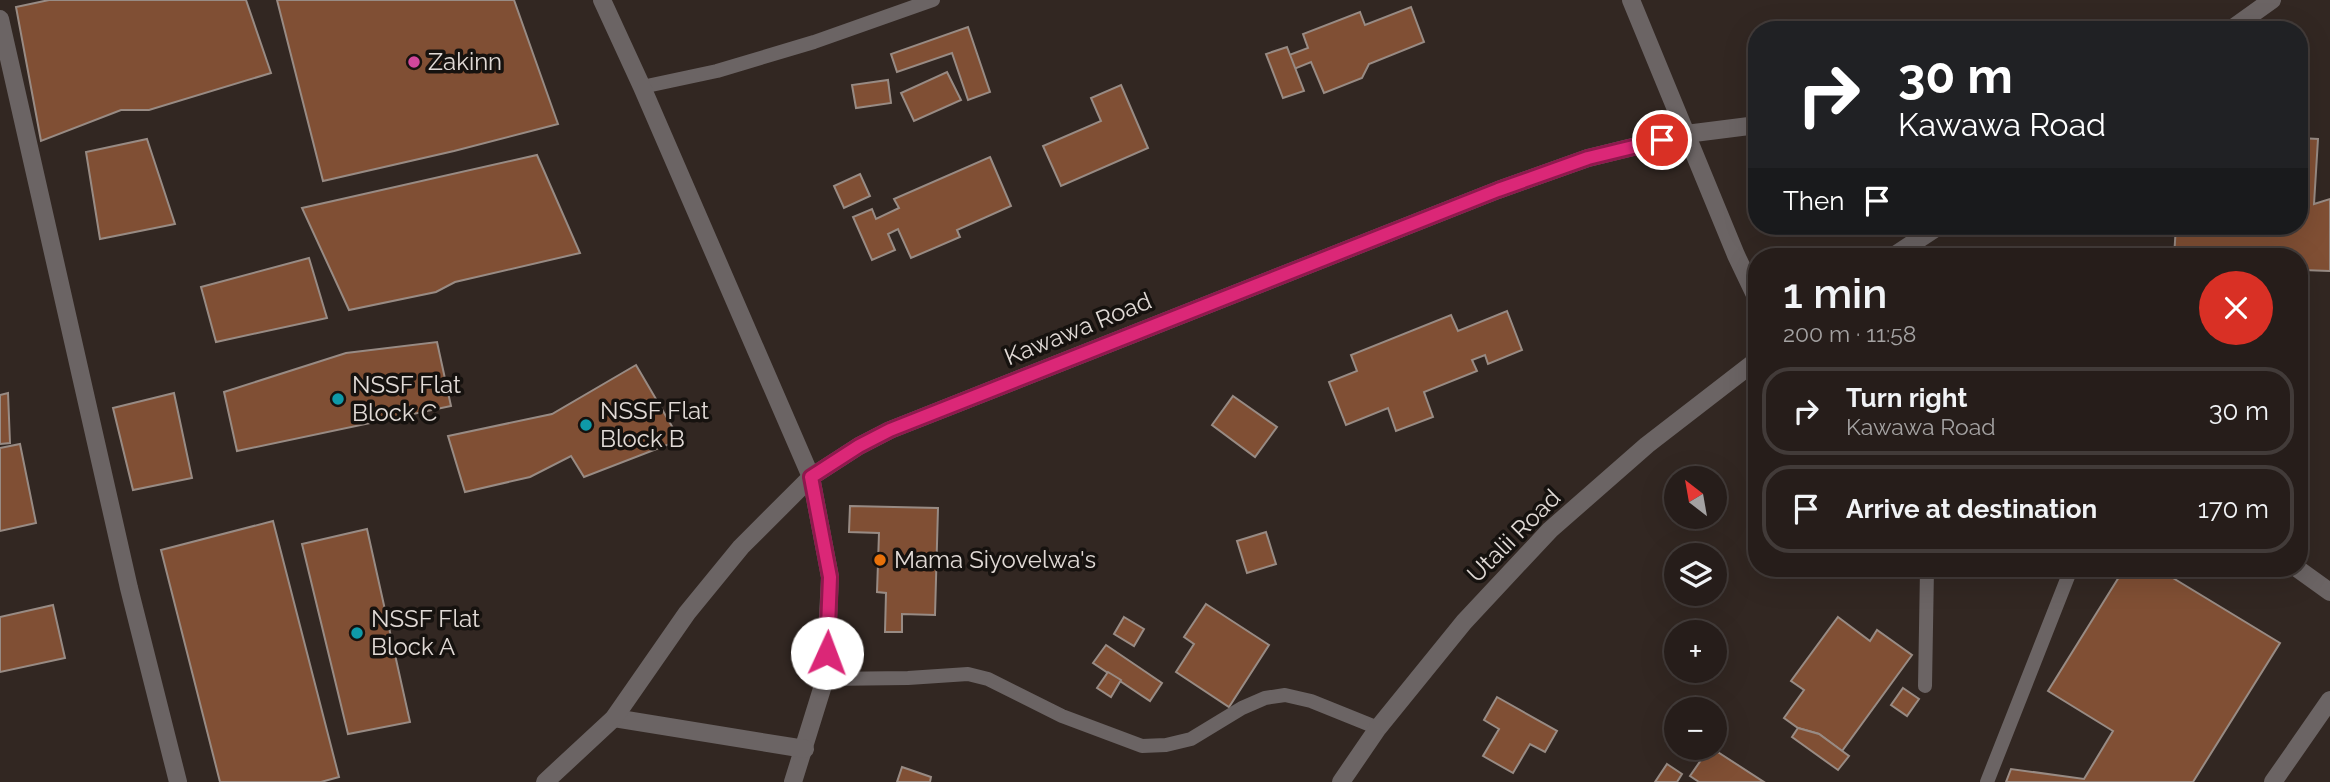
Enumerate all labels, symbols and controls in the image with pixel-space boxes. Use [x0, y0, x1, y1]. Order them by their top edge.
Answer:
place label: Zakinn [428, 47, 502, 76]
text: 30 m [1898, 47, 2013, 104]
icon: right [1783, 49, 1874, 140]
marker: Zakinn [406, 54, 422, 70]
text: Kawawa Road [1898, 106, 2106, 143]
pin [1632, 110, 1692, 170]
icon: arrive [1643, 121, 1681, 159]
icon: arrive [1858, 182, 1896, 220]
text: Then [1783, 186, 1844, 216]
text: 1 min [1783, 269, 1887, 318]
button: close [2199, 271, 2273, 345]
street label: Kawawa Road [1000, 286, 1156, 371]
text: 200 m · 11:58 [1783, 320, 1916, 347]
place label: NSSF Flat Block C [352, 370, 461, 427]
text: Turn right [1846, 383, 1967, 413]
marker: NSSF Flat Block C [330, 391, 346, 407]
icon: right [1787, 392, 1825, 430]
place label: NSSF Flat Block B [600, 396, 709, 453]
text: 30 m [2209, 396, 2269, 426]
text: Kawawa Road [1846, 413, 1996, 440]
marker: NSSF Flat Block B [578, 417, 594, 433]
north arrow [1664, 466, 1727, 528]
map controls [1664, 466, 1727, 760]
street label: Utalii Road [1461, 483, 1566, 588]
icon: arrive [1787, 490, 1825, 528]
text: Arrive at destination [1846, 494, 2097, 524]
text: 170 m [2198, 494, 2269, 524]
button: layers [1664, 543, 1727, 606]
place label: Mama Siyovelwa's [894, 545, 1096, 574]
marker: Mama Siyovelwa's [872, 552, 888, 568]
place label: NSSF Flat Block A [371, 604, 480, 661]
position arrow [790, 616, 864, 690]
button: + [1664, 620, 1727, 683]
marker: NSSF Flat Block A [349, 625, 365, 641]
button: − [1664, 697, 1727, 760]

